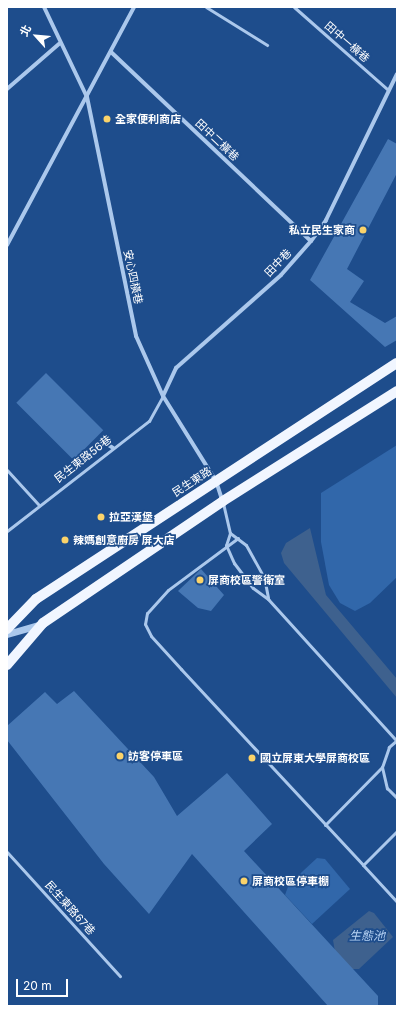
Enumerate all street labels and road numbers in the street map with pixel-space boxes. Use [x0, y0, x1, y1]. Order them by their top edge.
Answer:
street label: 田中一橫巷 [322, 19, 372, 65]
street label: 田中二橫巷 [192, 116, 242, 164]
street label: 田中巷 [262, 247, 294, 279]
street label: 安心四橫巷 [121, 249, 145, 305]
street label: 民生東路56巷 [52, 433, 114, 485]
street label: 民生東路 [170, 464, 214, 500]
street label: 民生東路67巷 [42, 878, 98, 938]

